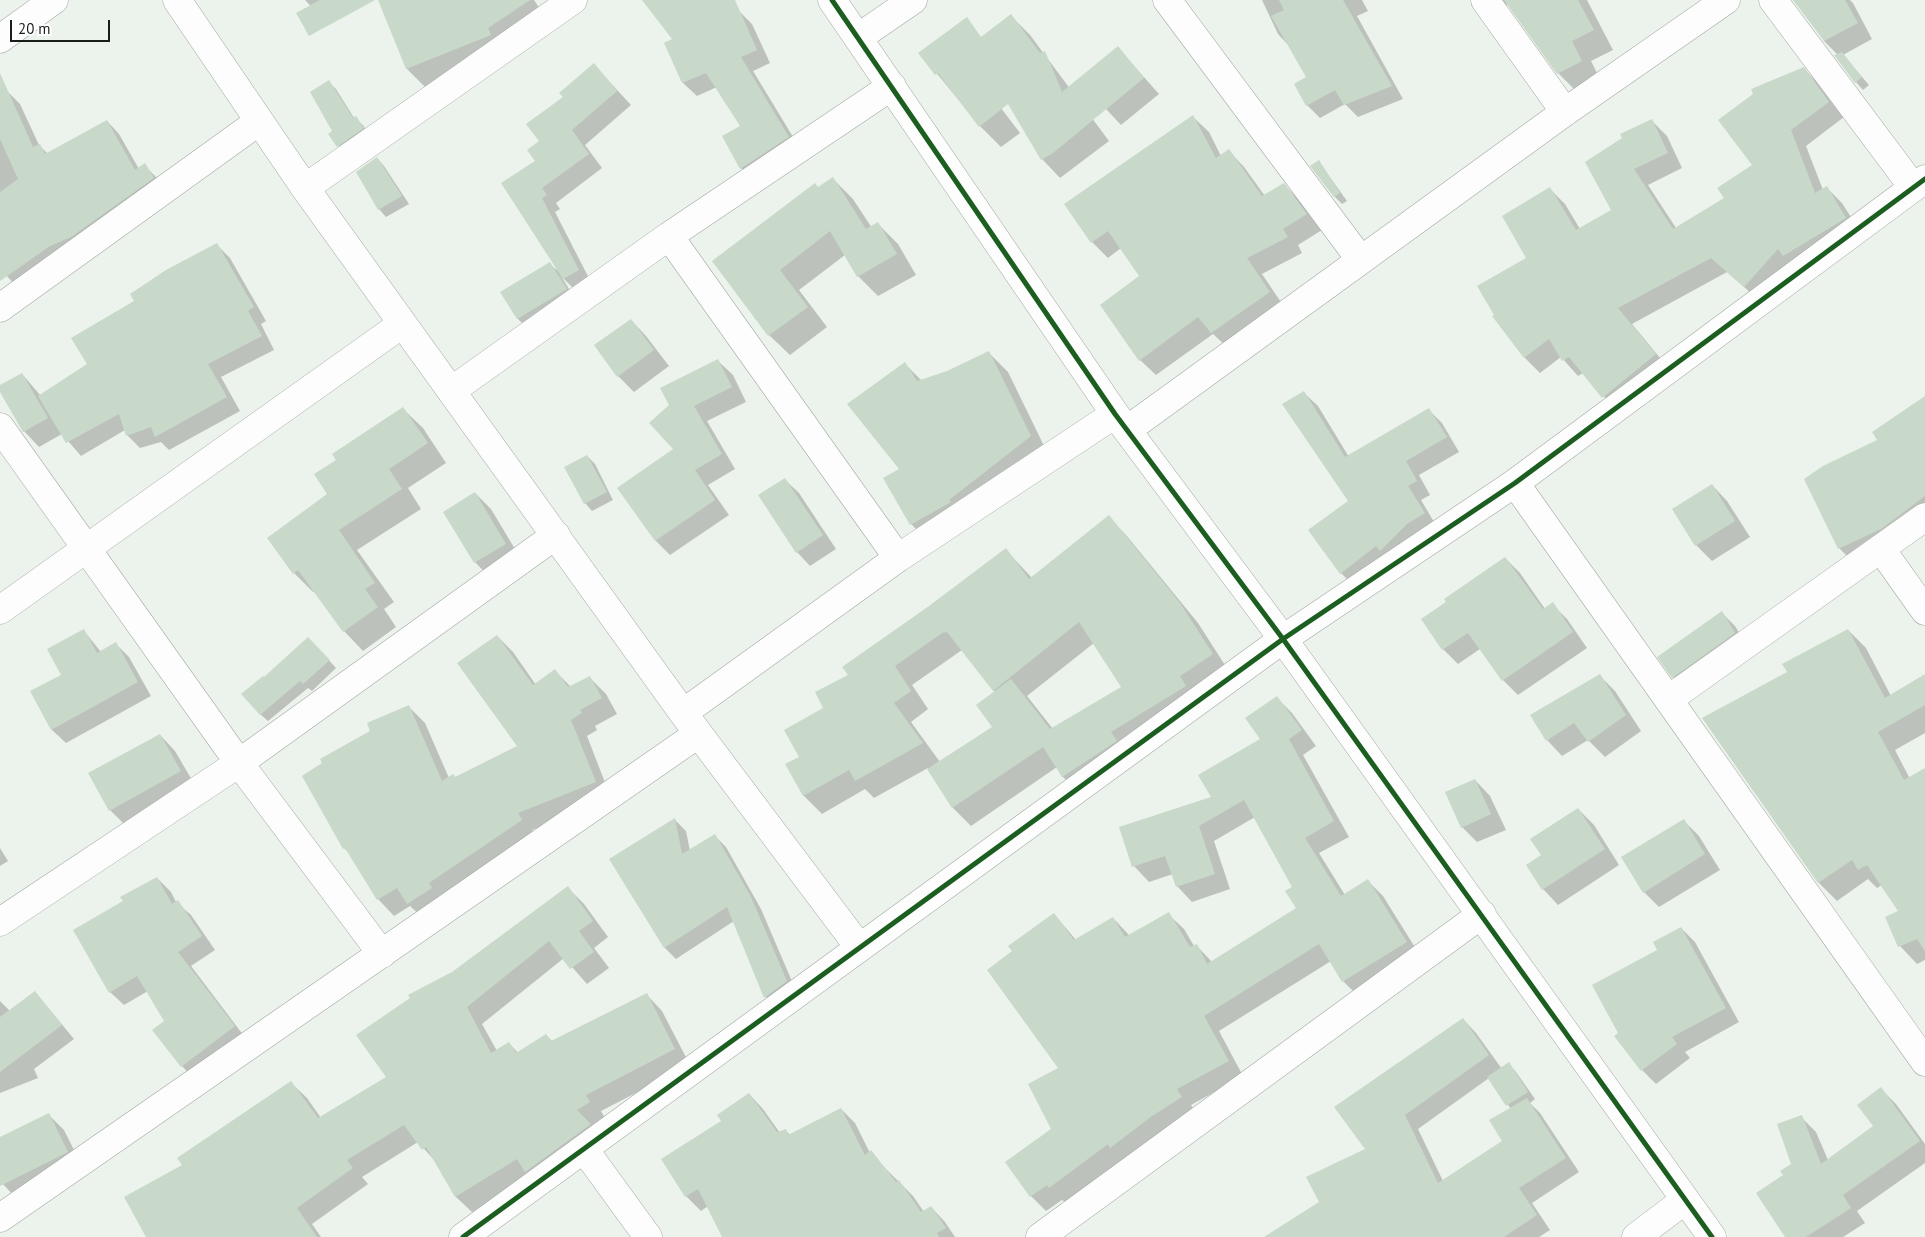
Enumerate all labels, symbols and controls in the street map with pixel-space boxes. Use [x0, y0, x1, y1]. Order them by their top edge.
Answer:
scale bar [12, 10, 112, 42]
text: 20 m [18, 19, 51, 38]

